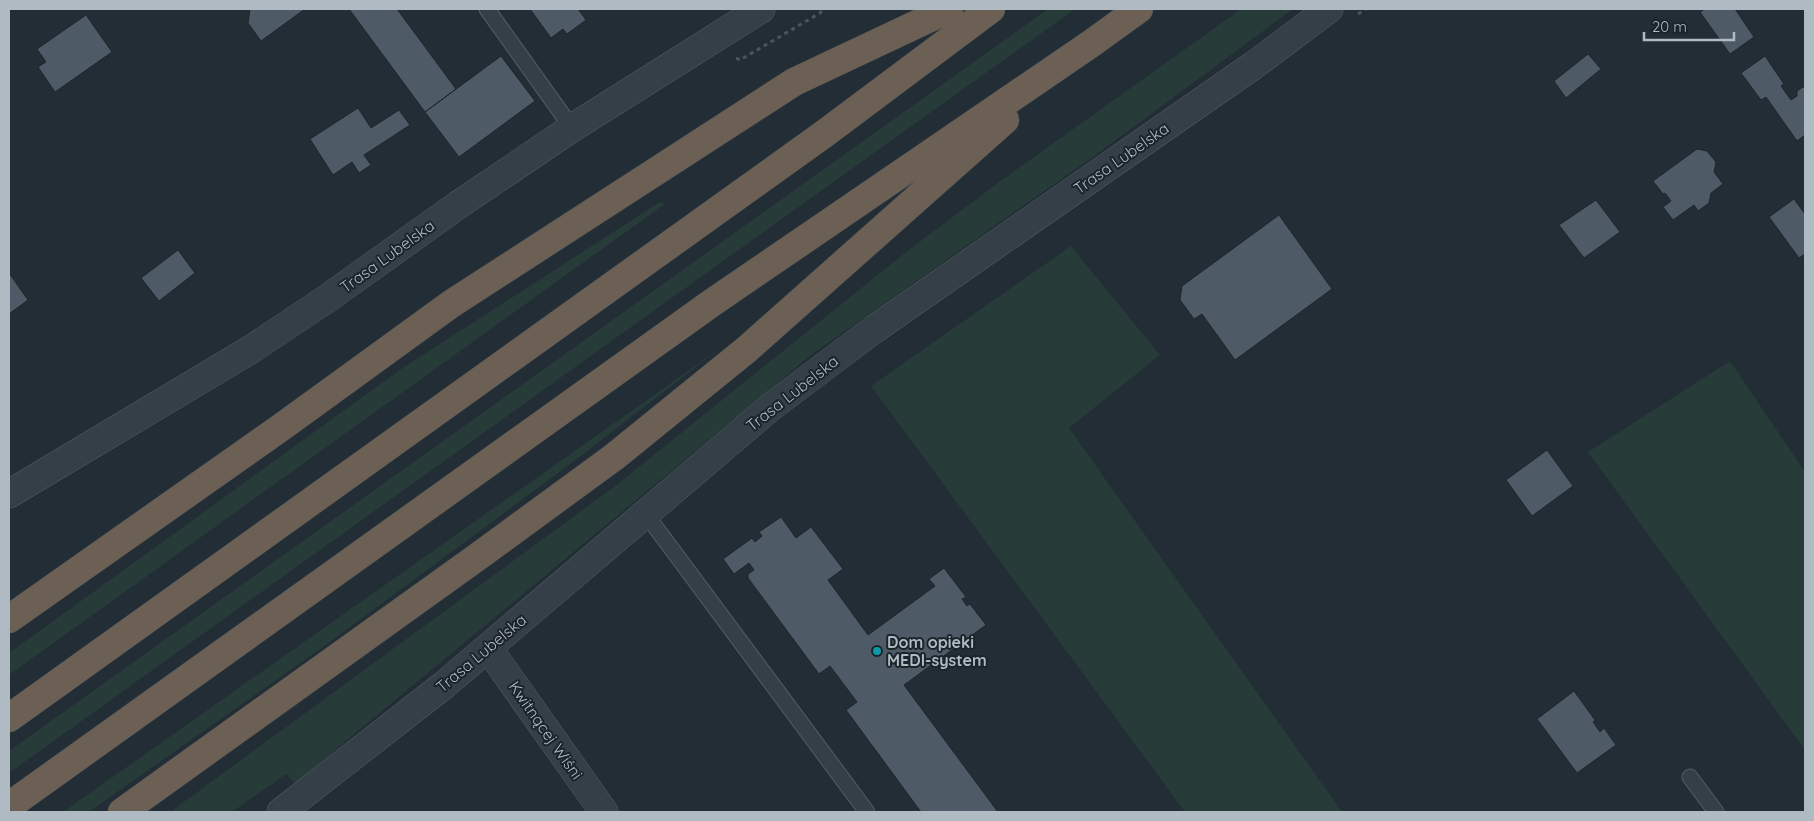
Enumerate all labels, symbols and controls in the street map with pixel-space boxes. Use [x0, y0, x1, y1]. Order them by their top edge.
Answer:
scale bar [1644, 10, 1734, 42]
text: 20 m [1652, 17, 1687, 36]
street label: Trasa Lubelska [1069, 118, 1173, 198]
street label: Trasa Lubelska [336, 215, 438, 297]
street label: Trasa Lubelska [742, 351, 842, 435]
street label: Trasa Lubelska [432, 609, 530, 697]
place label: Dom opieki MEDI-system [887, 632, 987, 670]
marker: Dom opieki MEDI-system [871, 645, 883, 657]
street label: Kwitnącej Wiśni [505, 677, 587, 783]

